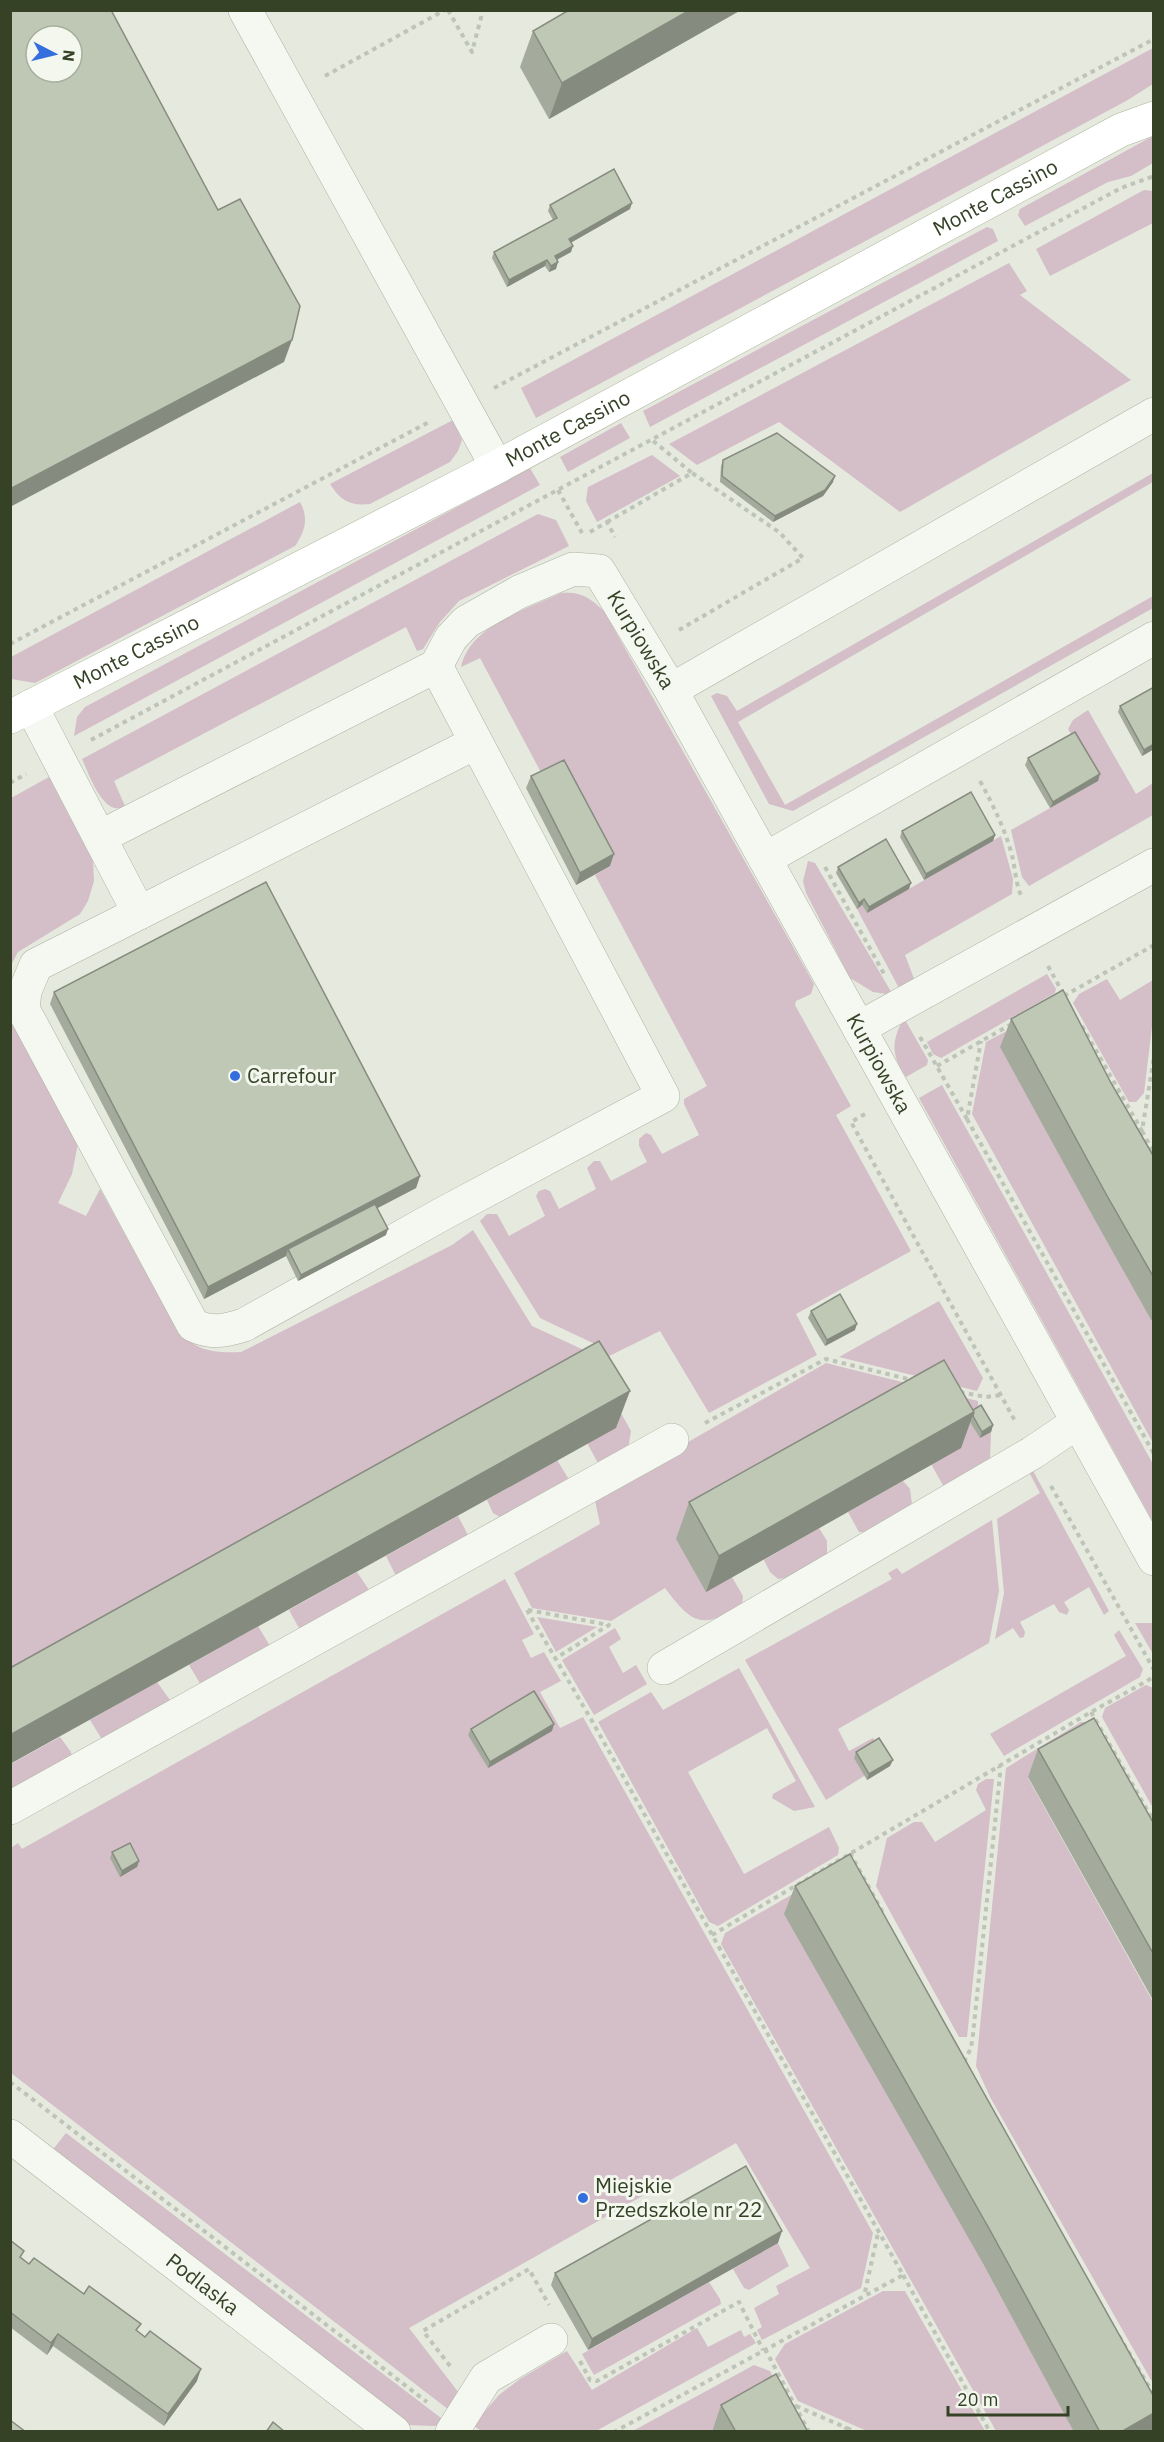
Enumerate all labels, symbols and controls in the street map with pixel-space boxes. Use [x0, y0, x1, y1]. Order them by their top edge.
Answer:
north arrow [24, 24, 84, 84]
text: N [58, 49, 80, 63]
street label: Monte Cassino [928, 152, 1062, 242]
street label: Monte Cassino [500, 383, 635, 473]
street label: Kurpiowska [601, 585, 682, 694]
street label: Monte Cassino [68, 607, 204, 695]
street label: Kurpiowska [841, 1008, 919, 1118]
place label: Carrefour [247, 1061, 337, 1089]
marker: Carrefour [228, 1069, 242, 1083]
place label: Miejskie Przedszkole nr 22 [595, 2171, 763, 2223]
marker: Miejskie Przedszkole nr 22 [576, 2191, 590, 2205]
street label: Podlaska [161, 2246, 246, 2321]
scale bar [948, 2379, 1068, 2417]
text: 20 m [957, 2388, 999, 2411]

